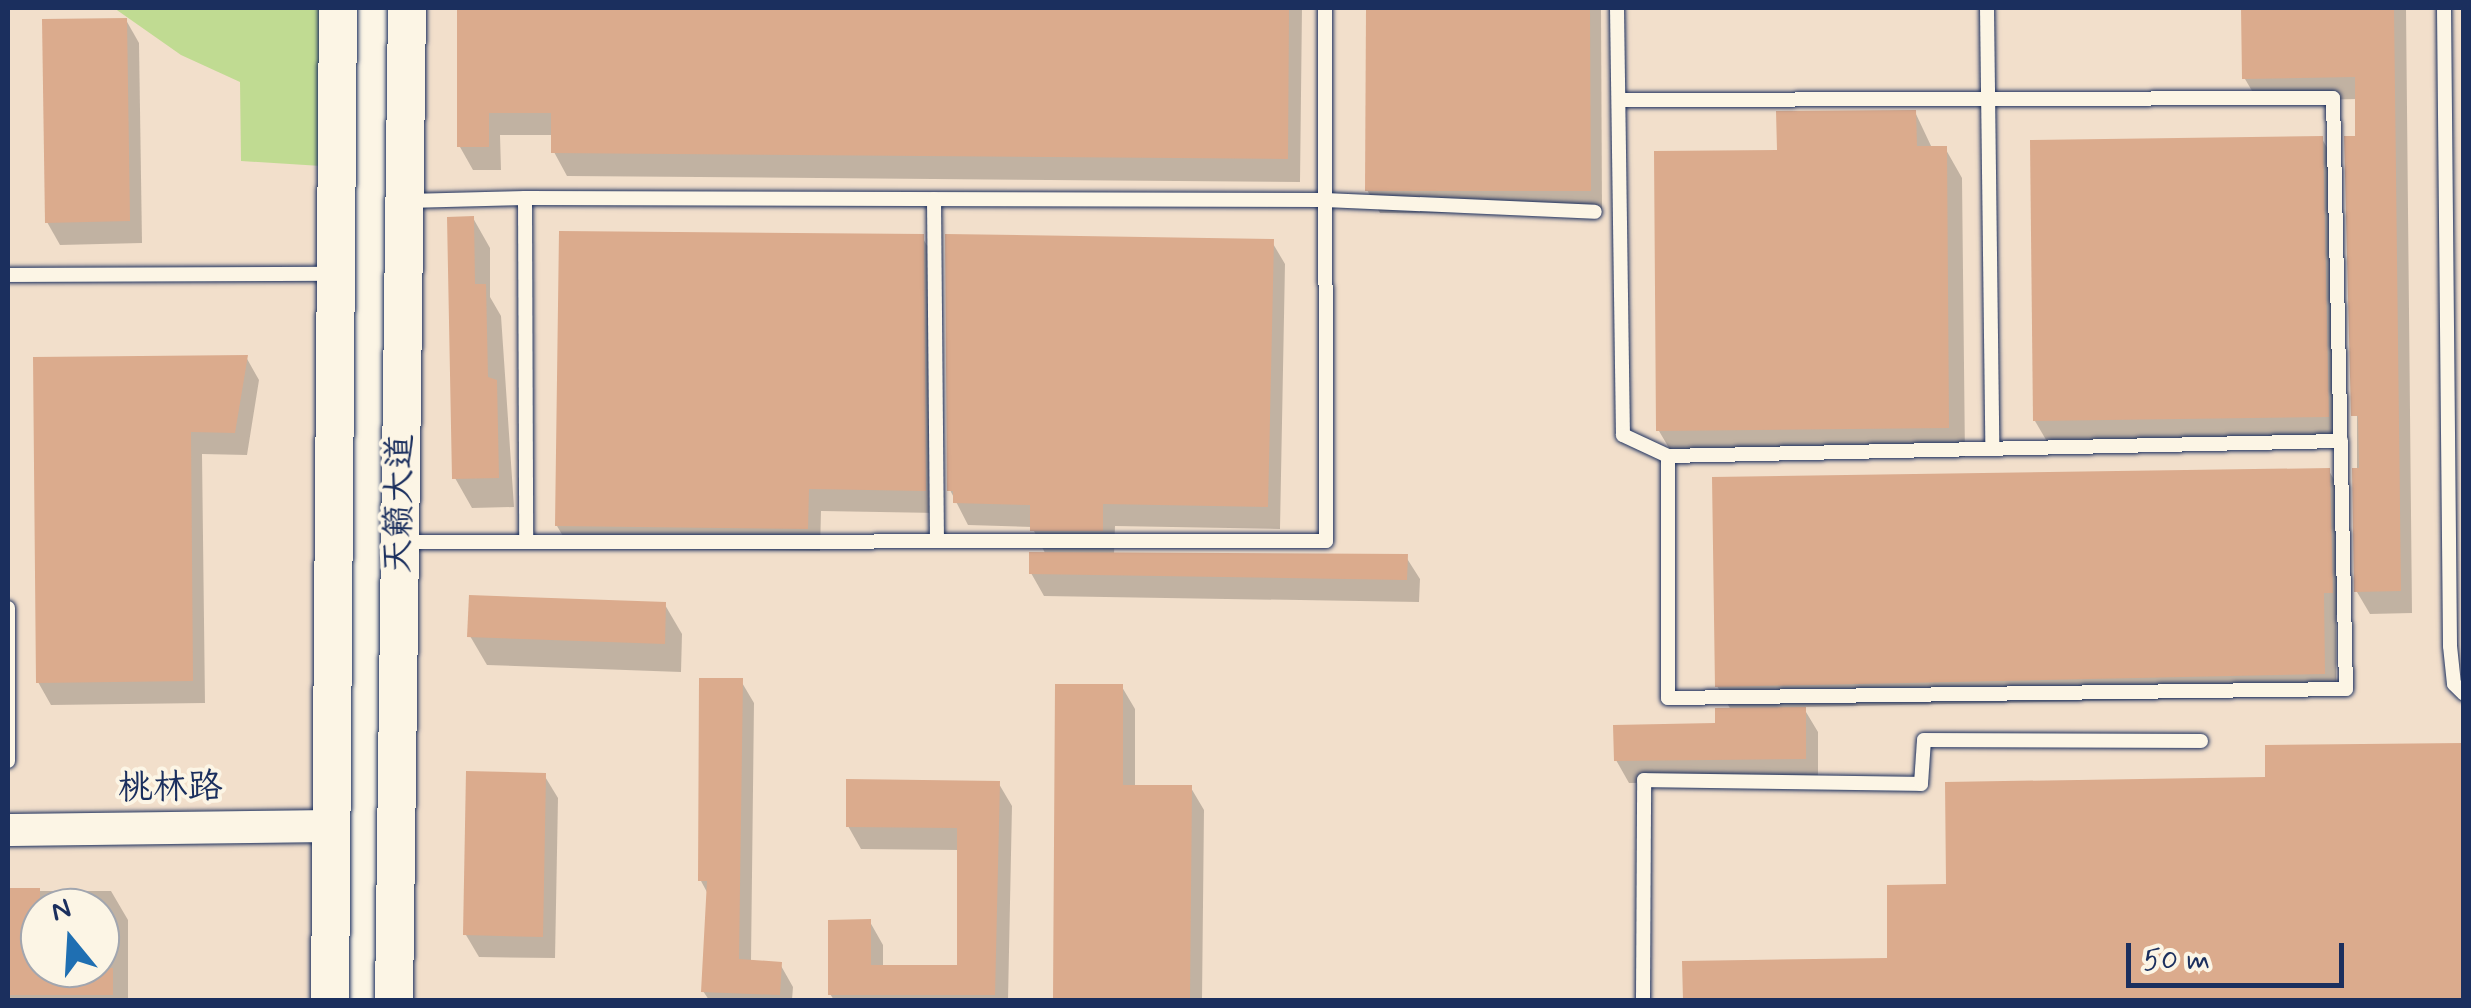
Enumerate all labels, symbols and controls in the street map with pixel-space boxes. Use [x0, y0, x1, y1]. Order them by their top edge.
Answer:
street label: 天籁大道 [378, 434, 422, 574]
street label: 桃林路 [117, 766, 223, 810]
north arrow [20, 888, 120, 988]
text: N [47, 890, 76, 931]
scale bar [2131, 923, 2348, 985]
text: 50 m [2143, 941, 2210, 980]

